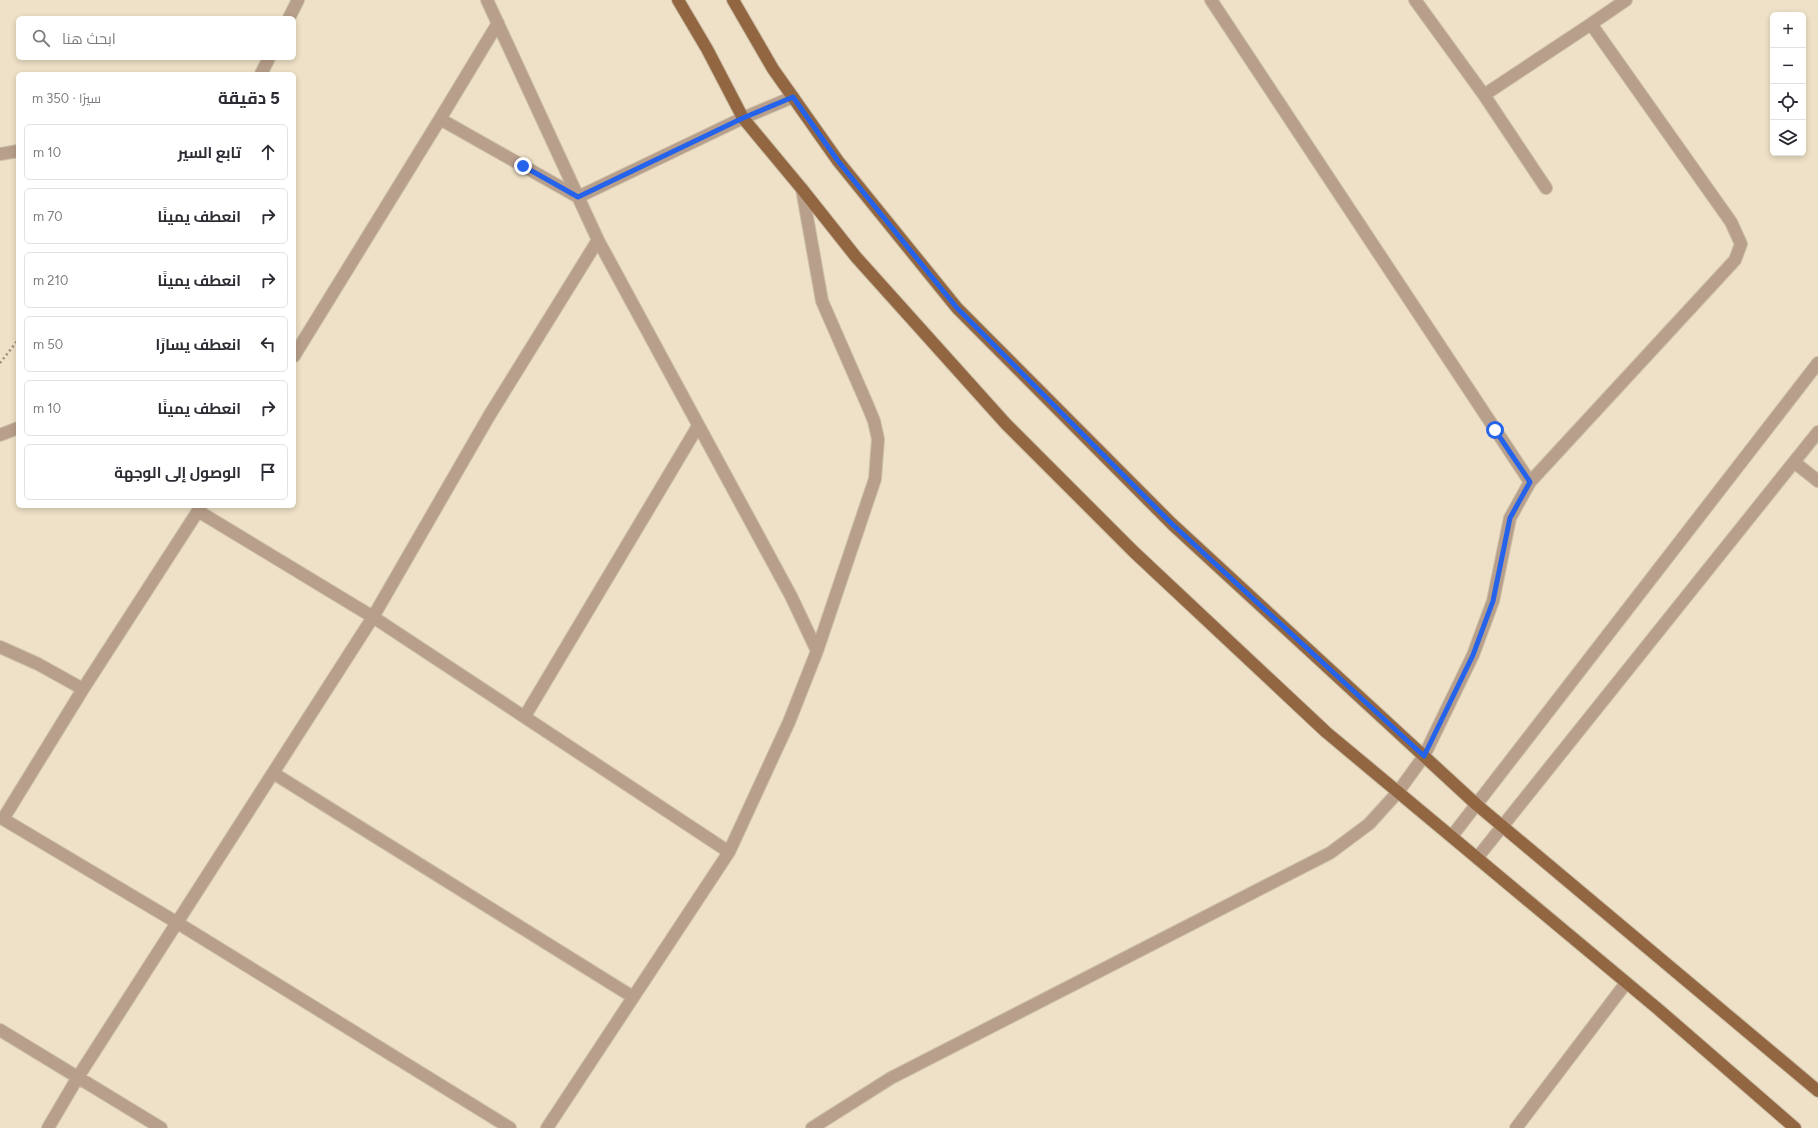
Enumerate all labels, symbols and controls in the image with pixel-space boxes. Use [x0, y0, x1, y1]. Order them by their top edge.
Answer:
map controls [1770, 12, 1806, 156]
button: + [1770, 12, 1806, 48]
search box [16, 16, 296, 60]
icon: search [30, 27, 52, 49]
text: ابحث هنا [62, 30, 116, 48]
button: − [1770, 48, 1806, 84]
button: locate [1770, 84, 1806, 120]
text: 5 دقيقة [218, 88, 280, 108]
text: سيرًا · 350 m [32, 91, 101, 106]
button: layers [1770, 120, 1806, 156]
icon: ahead [257, 141, 279, 163]
text: تابع السير [178, 144, 241, 162]
text: 10 m [33, 145, 61, 160]
route end [514, 157, 532, 175]
icon: right [257, 205, 279, 227]
text: انعطف يمينًا [157, 208, 241, 226]
text: 70 m [33, 209, 63, 224]
icon: right [257, 269, 279, 291]
text: انعطف يمينًا [157, 272, 241, 290]
text: 210 m [33, 273, 68, 288]
icon: left [257, 333, 279, 355]
text: انعطف يسارًا [156, 336, 241, 354]
text: 50 m [33, 337, 63, 352]
icon: right [257, 397, 279, 419]
text: انعطف يمينًا [157, 400, 241, 418]
text: 10 m [33, 401, 61, 416]
route start [1486, 421, 1504, 439]
icon: arrive [257, 461, 279, 483]
text: الوصول إلى الوجهة [114, 464, 241, 482]

